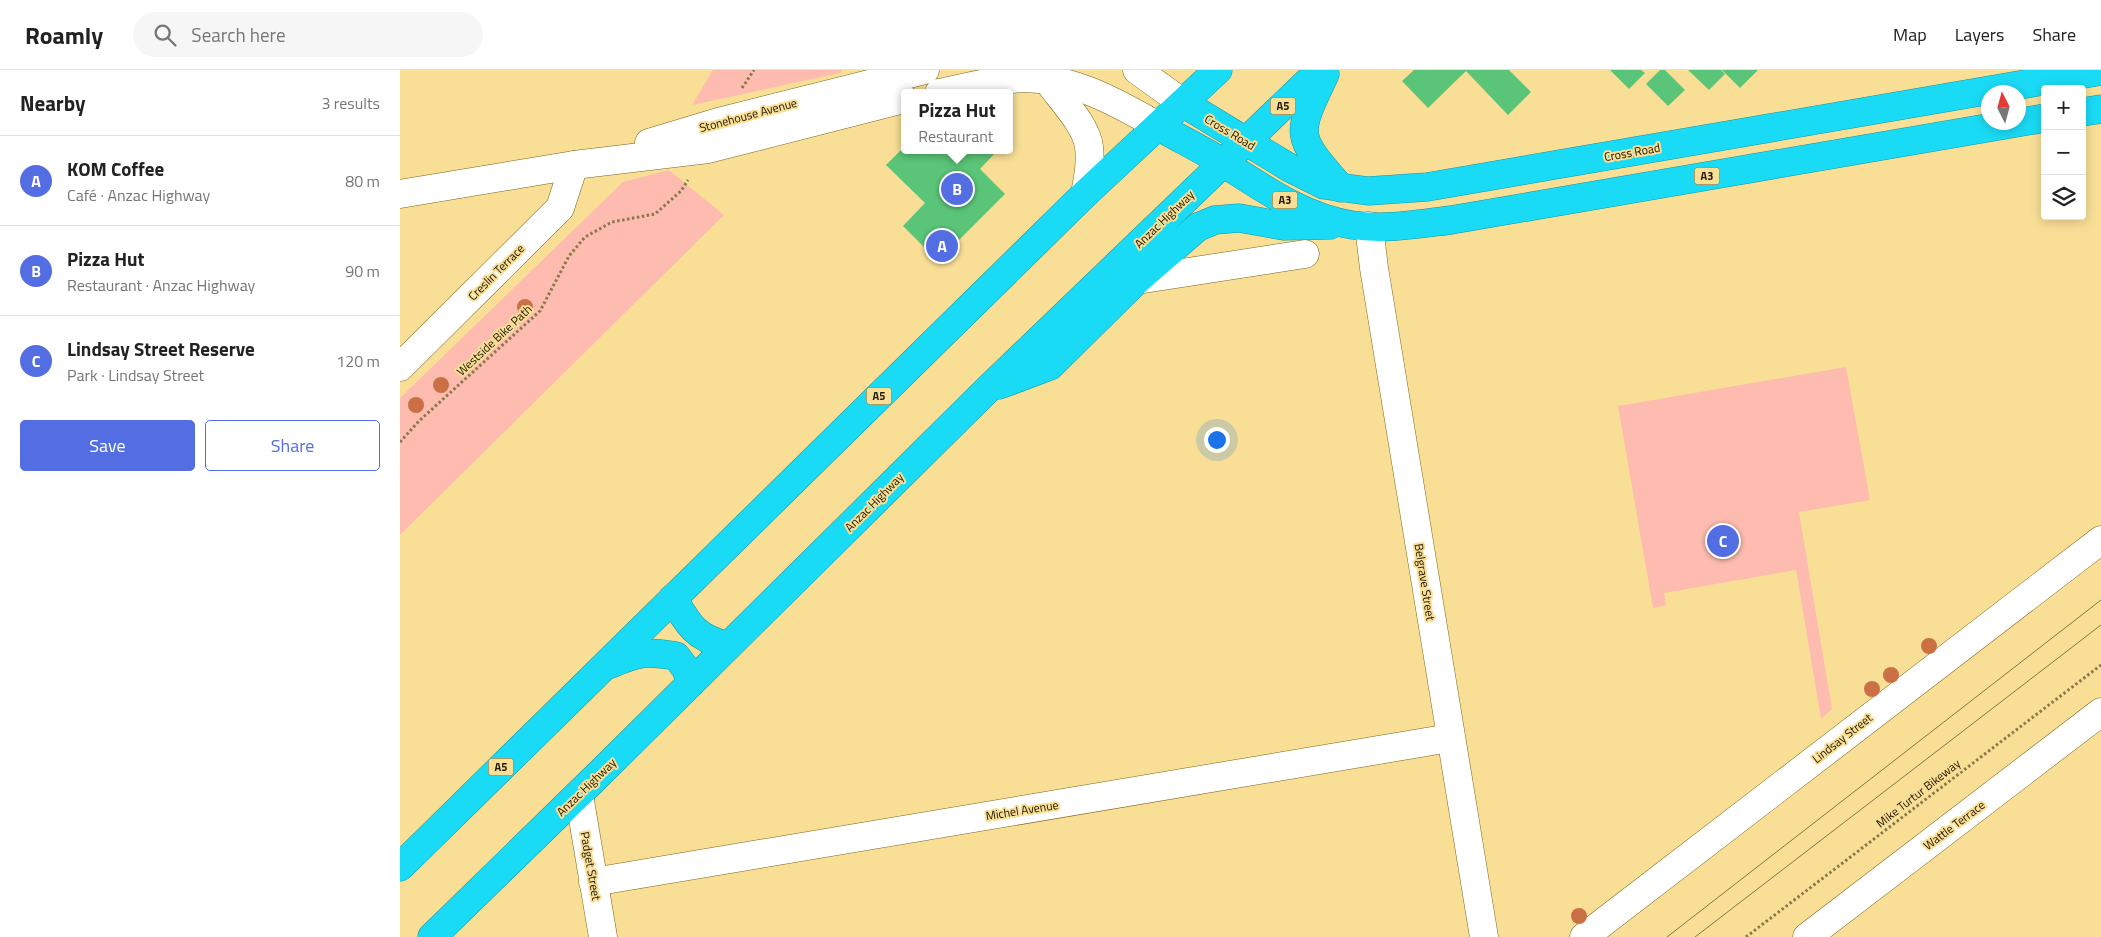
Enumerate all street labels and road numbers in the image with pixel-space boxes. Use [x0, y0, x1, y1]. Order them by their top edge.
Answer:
street label: Stonehouse Avenue [697, 93, 799, 137]
road number: A5 [1270, 98, 1296, 114]
street label: Cross Road [1201, 109, 1259, 155]
street label: Cross Road [1602, 138, 1662, 166]
road number: A3 [1694, 168, 1720, 184]
street label: Anzac Highway [1130, 185, 1198, 253]
road number: A3 [1272, 192, 1298, 208]
street label: Creslin Terrace [463, 239, 529, 305]
street label: Westside Bike Path [452, 300, 536, 380]
road number: A5 [866, 388, 892, 404]
street label: Anzac Highway [840, 468, 908, 536]
street label: Belgrave Street [1410, 542, 1441, 623]
street label: Lindsay Street [1808, 708, 1877, 768]
street label: Anzac Highway [552, 753, 620, 821]
street label: Mike Turtur Bikeway [1872, 754, 1964, 832]
road number: A5 [488, 759, 514, 776]
street label: Michel Avenue [984, 795, 1060, 825]
street label: Wattle Terrace [1919, 795, 1989, 855]
street label: Padget Street [576, 830, 607, 903]

